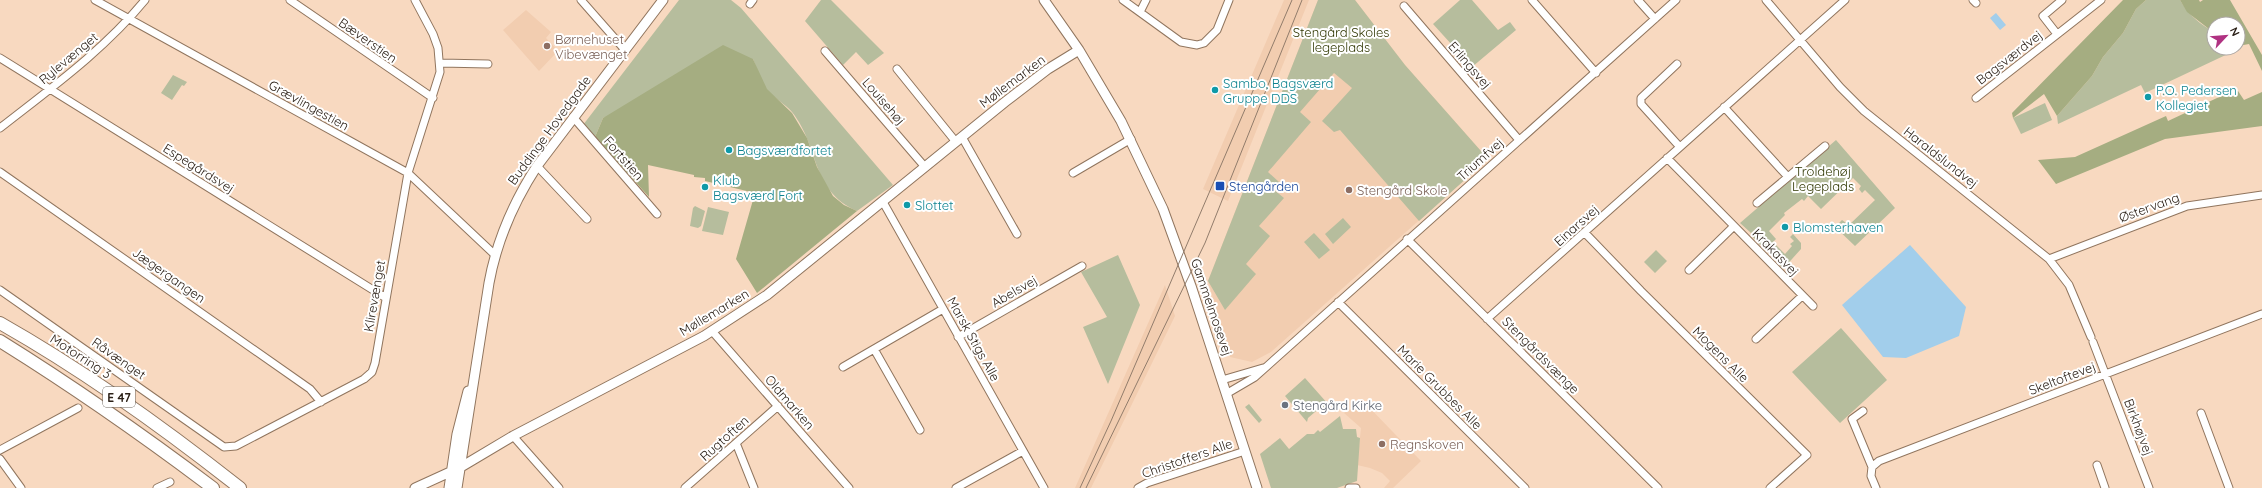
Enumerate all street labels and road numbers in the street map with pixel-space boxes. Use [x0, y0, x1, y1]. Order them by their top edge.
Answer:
street label: Bæverstien [336, 14, 400, 66]
street label: Bagsværdvej [1973, 26, 2045, 88]
street label: Rylevænget [35, 29, 101, 87]
street label: Erlingsvej [1445, 38, 1495, 92]
street label: Møllemarken [976, 51, 1048, 111]
street label: Buddinge Hovedgade [504, 72, 594, 188]
street label: Louisehøj [859, 74, 909, 128]
street label: Grævlingestien [266, 76, 352, 134]
street label: Haraldslundvej [1901, 123, 1981, 191]
street label: Fortstien [601, 133, 647, 183]
street label: Triumfvej [1454, 134, 1506, 184]
street label: Espegårdsvej [160, 140, 238, 196]
street label: Østervang [2117, 189, 2181, 225]
street label: Einarsvej [1550, 201, 1602, 249]
street label: Krakasvej [1749, 225, 1803, 279]
street label: Jægergangen [129, 244, 209, 306]
street label: Gammelmosevej [1188, 256, 1236, 358]
street label: Klirevænget [360, 259, 388, 333]
street label: Abelsvej [988, 271, 1040, 311]
street label: Møllemarken [676, 285, 752, 339]
street label: Marsk Stigs Alle [944, 294, 1004, 384]
street label: Stengårdsvænge [1499, 313, 1583, 397]
street label: Mogens Alle [1690, 323, 1752, 385]
street label: Motorring 3 [47, 330, 115, 382]
street label: Råvænget [89, 334, 149, 382]
street label: Marie Grubbes Alle [1394, 341, 1486, 433]
street label: Skeltoftevej [2026, 358, 2098, 398]
street label: Oldmarken [762, 371, 818, 433]
road number: E 47 [103, 387, 135, 407]
street label: Birkhøjvej [2121, 396, 2157, 458]
street label: Rugtoften [696, 412, 752, 464]
street label: Christoffers Alle [1140, 435, 1234, 481]

